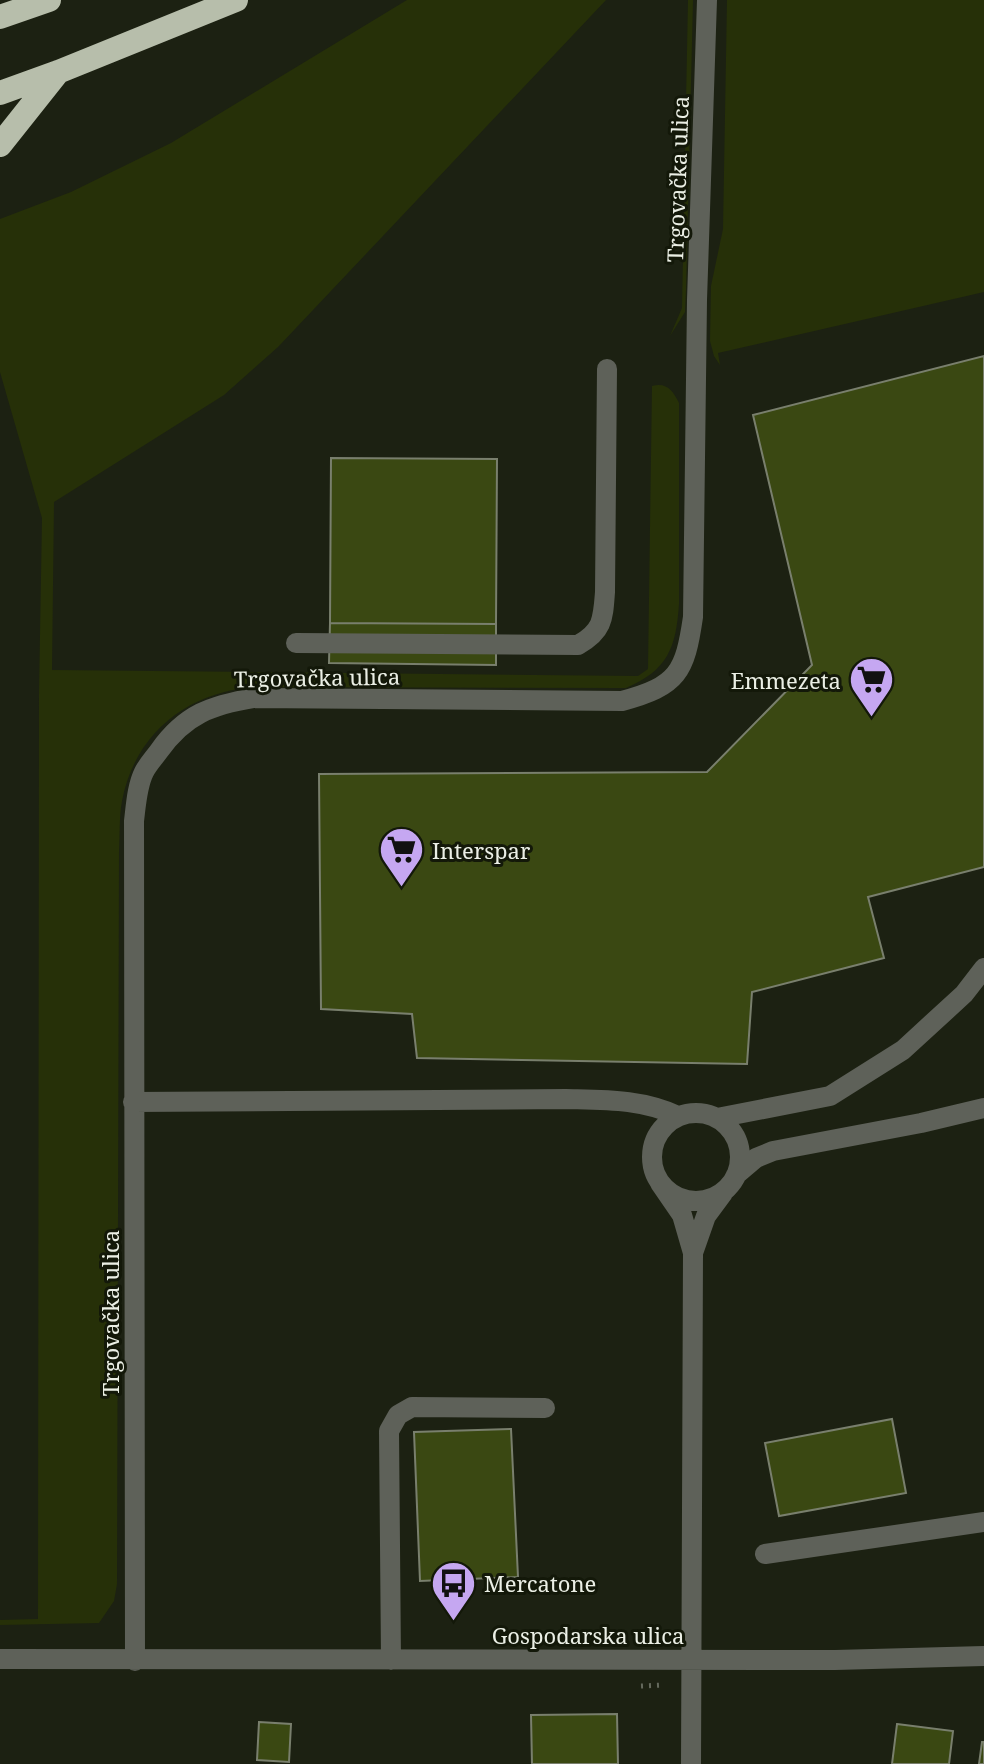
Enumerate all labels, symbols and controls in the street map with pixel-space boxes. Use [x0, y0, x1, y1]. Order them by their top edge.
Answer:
street label: Trgovačka ulica [659, 95, 695, 263]
supermarket icon: Emmezeta [848, 656, 896, 719]
street label: Trgovačka ulica [234, 661, 400, 693]
place label: Emmezeta [731, 665, 841, 695]
supermarket icon: Interspar [377, 826, 425, 889]
place label: Interspar [432, 835, 531, 865]
street label: Trgovačka ulica [95, 1230, 125, 1396]
bus stop icon: Mercatone [429, 1559, 477, 1622]
place label: Mercatone [484, 1568, 596, 1598]
street label: Gospodarska ulica [492, 1620, 684, 1650]

